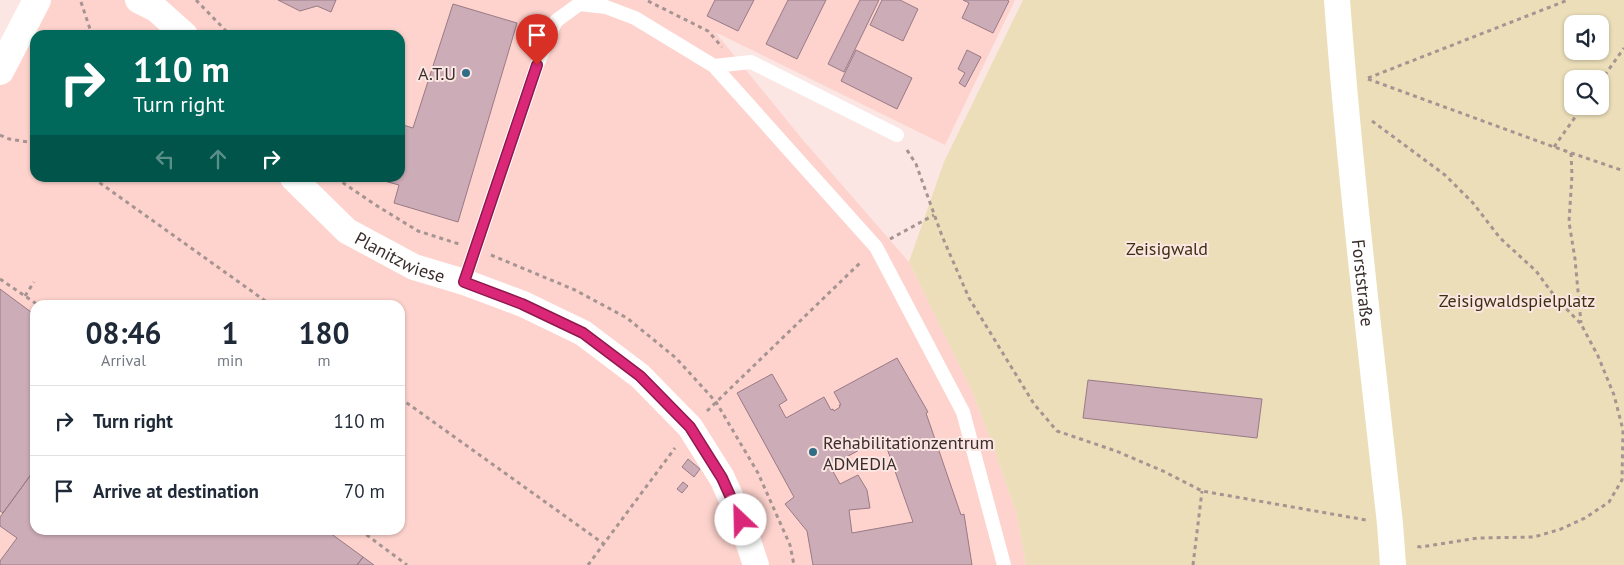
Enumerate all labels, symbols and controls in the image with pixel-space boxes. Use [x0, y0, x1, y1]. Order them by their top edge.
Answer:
pin [516, 14, 558, 65]
map controls [1564, 15, 1609, 115]
button: sound [1564, 15, 1609, 60]
icon: arrive [523, 21, 551, 49]
text: 110 m [133, 46, 230, 92]
icon: right [50, 50, 115, 115]
place label: A.T.U [418, 62, 456, 85]
marker: A.T.U [460, 67, 472, 79]
button: search [1564, 70, 1609, 115]
text: Turn right [133, 90, 225, 118]
icon: left [151, 145, 179, 173]
icon: ahead [204, 145, 232, 173]
icon: right [257, 145, 285, 173]
street label: Planitzwiese [351, 226, 448, 287]
park label: Zeisigwald [1126, 237, 1208, 260]
street label: Forststraße [1347, 238, 1380, 328]
park label: Zeisigwaldspielplatz [1439, 289, 1595, 312]
text: 08:46 [85, 313, 162, 352]
text: 1 [222, 313, 239, 352]
text: 180 [298, 313, 350, 352]
text: Arrival [101, 350, 146, 370]
text: min [217, 350, 243, 370]
text: m [318, 350, 331, 370]
icon: right [50, 407, 78, 435]
text: Turn right [93, 409, 173, 433]
text: 110 m [333, 409, 385, 433]
place label: Rehabilitationzentrum ADMEDIA [823, 431, 994, 475]
marker: Rehabilitationzentrum ADMEDIA [807, 446, 819, 458]
icon: arrive [50, 477, 78, 505]
text: Arrive at destination [93, 479, 259, 503]
text: 70 m [344, 479, 385, 503]
position arrow [714, 493, 766, 545]

